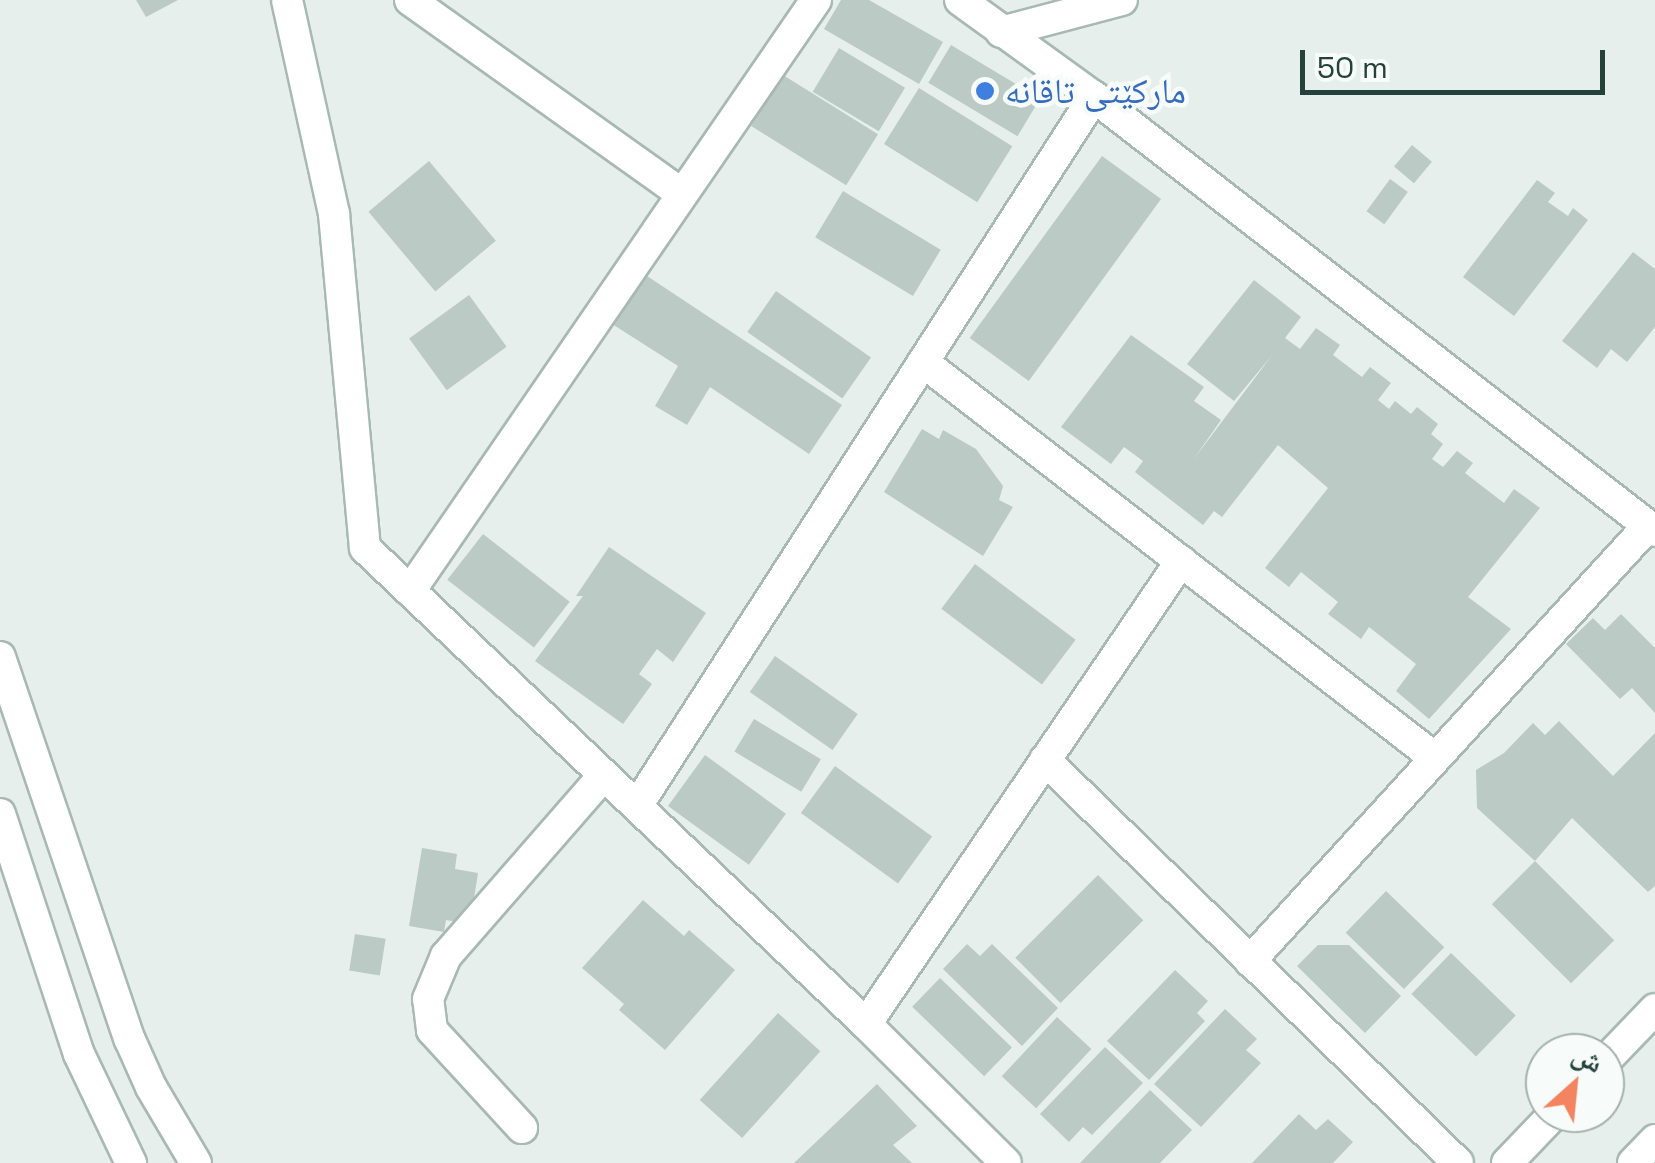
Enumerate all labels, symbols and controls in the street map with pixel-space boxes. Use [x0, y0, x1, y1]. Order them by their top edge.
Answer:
scale bar [1305, 30, 1610, 92]
text: 50 m [1317, 48, 1388, 87]
place label: مارکێتی تاقانە [1005, 70, 1186, 112]
marker: مارکێتی تاقانە [974, 80, 996, 102]
north arrow [1525, 1033, 1625, 1133]
text: ش [1566, 1035, 1609, 1081]

